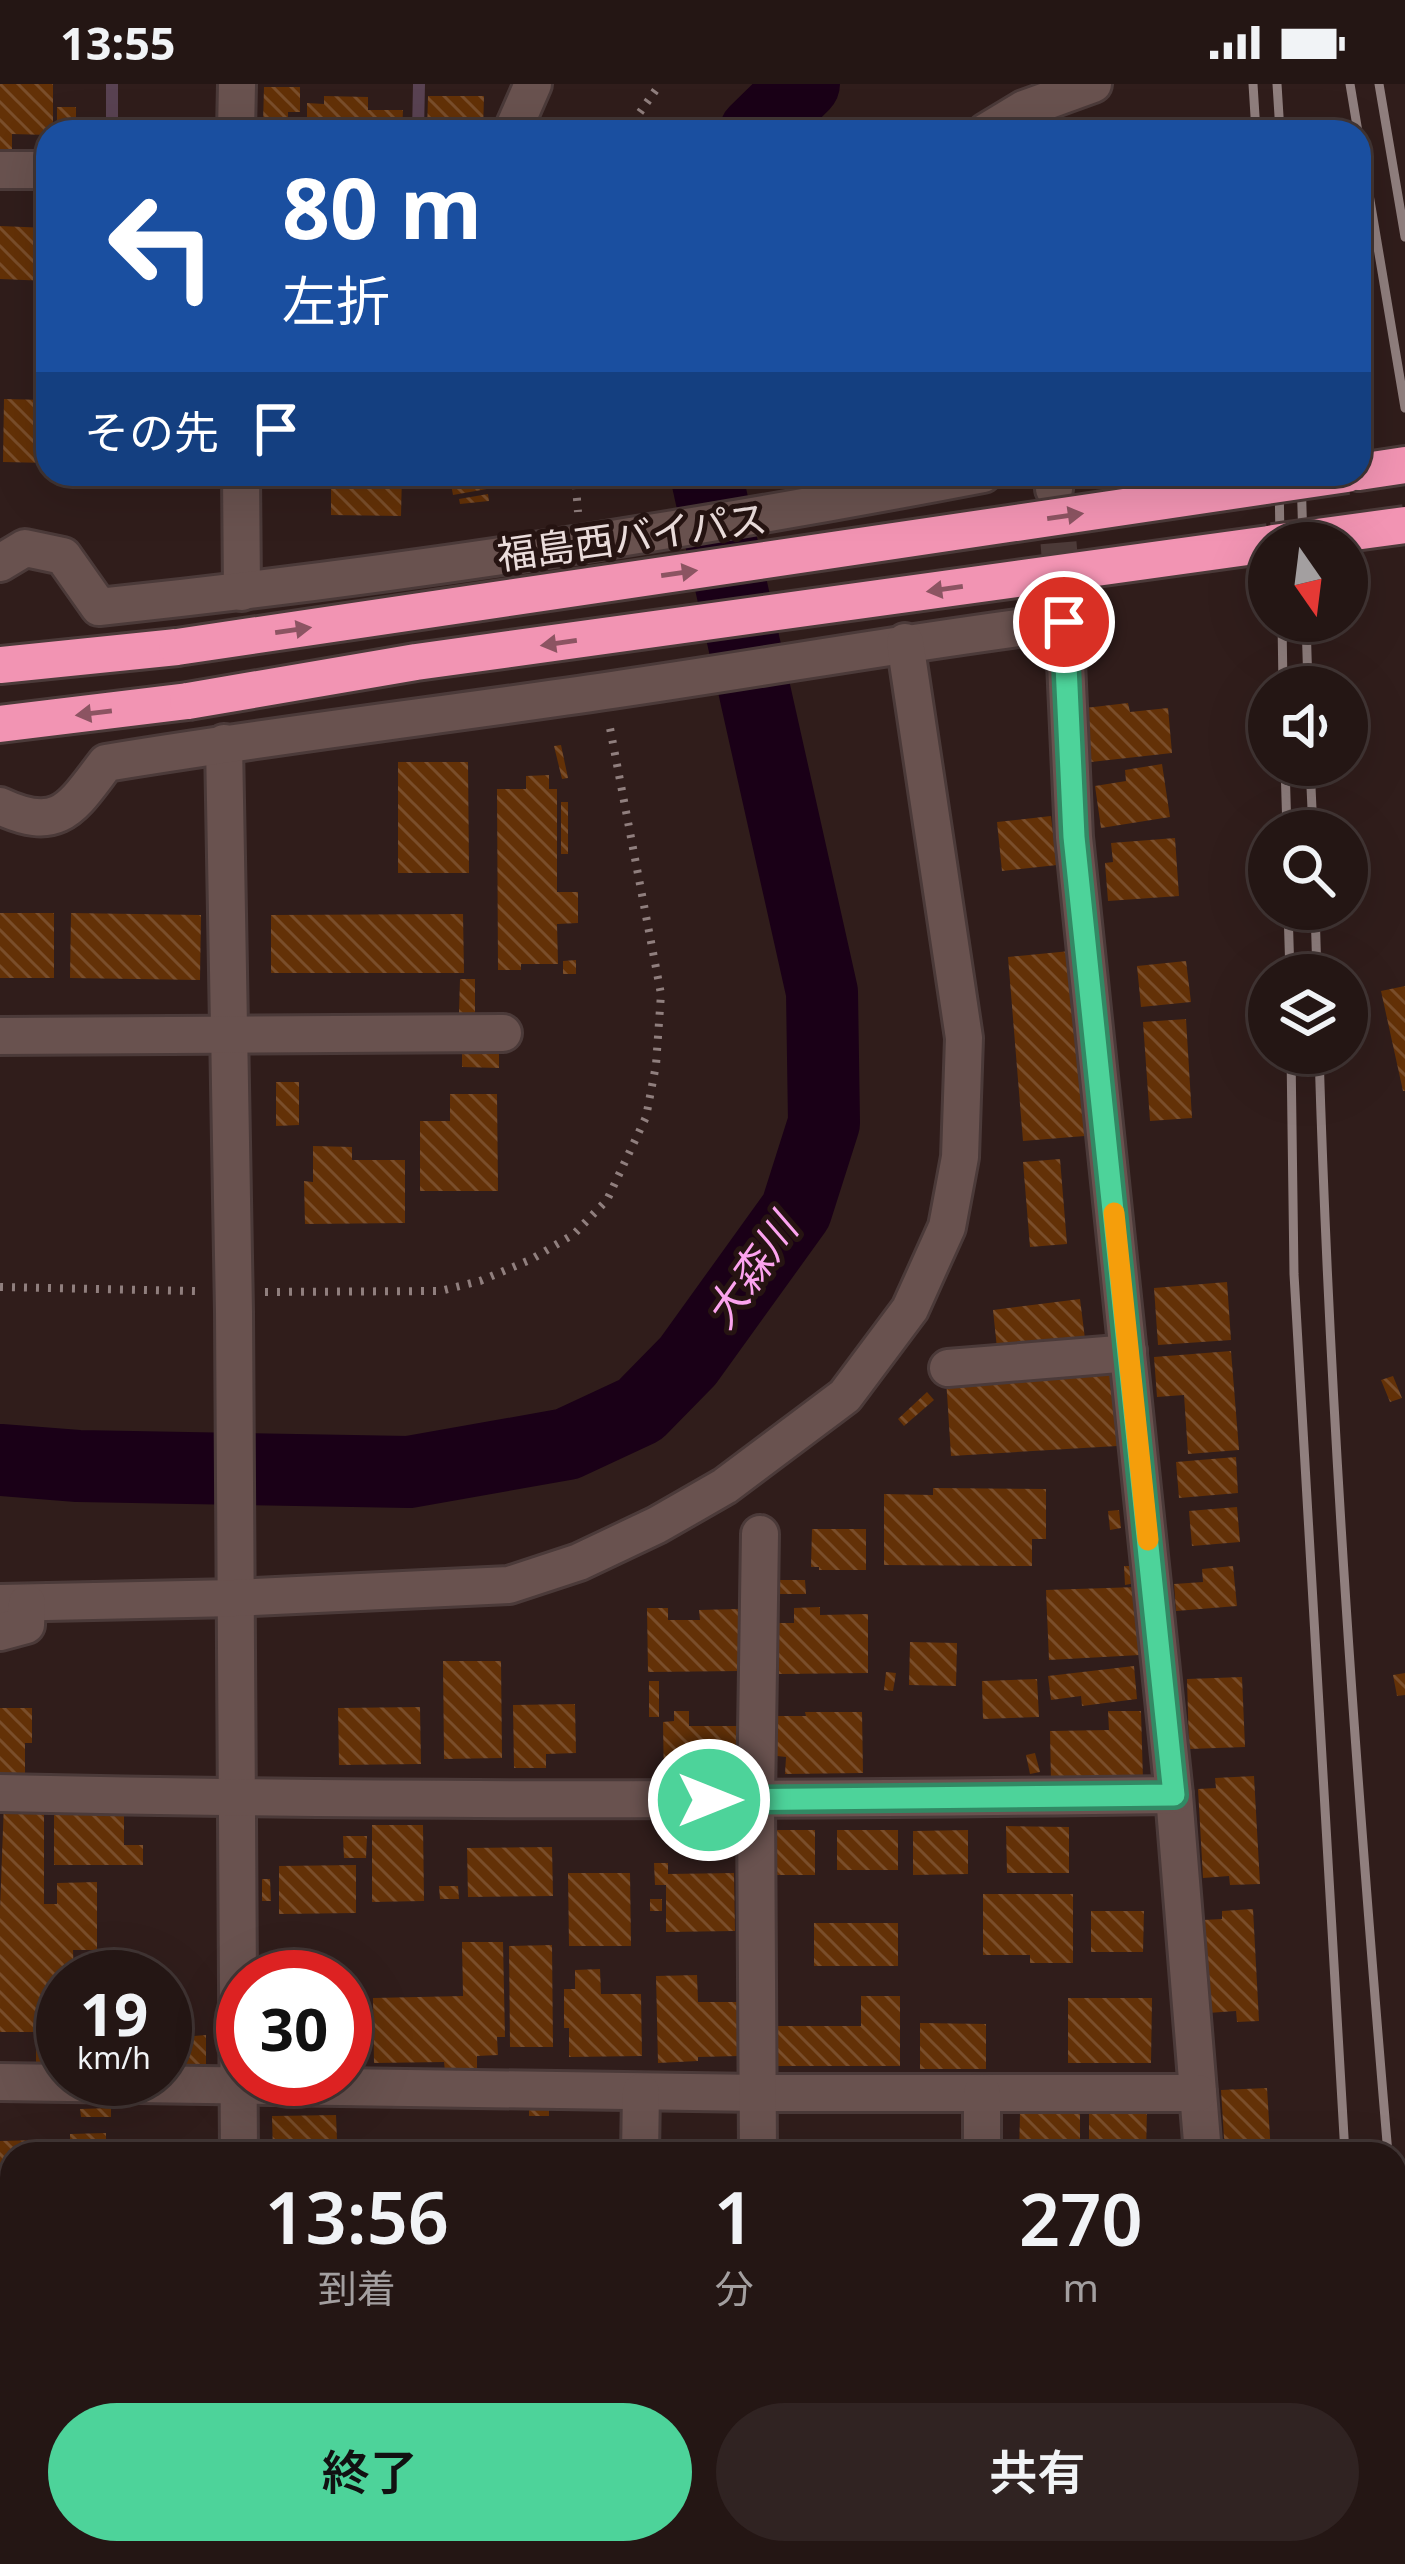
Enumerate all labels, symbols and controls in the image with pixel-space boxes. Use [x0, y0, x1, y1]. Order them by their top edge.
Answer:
text: 13:55 [60, 12, 176, 73]
text: 80 m [282, 149, 482, 264]
icon: left [84, 168, 240, 324]
text: 左折 [282, 263, 390, 337]
icon: arrive [243, 396, 309, 462]
text: その先 [84, 401, 219, 462]
street label: 福島西バイパス [493, 490, 770, 581]
one-way arrow [1046, 506, 1084, 525]
north arrow [1248, 522, 1368, 642]
map controls [1248, 522, 1368, 1074]
one-way arrow [661, 563, 698, 582]
pin [1013, 571, 1115, 673]
one-way arrow [926, 580, 963, 599]
icon: arrive [1031, 589, 1097, 655]
one-way arrow [275, 620, 312, 639]
one-way arrow [540, 633, 577, 652]
button: sound [1248, 666, 1368, 786]
one-way arrow [75, 703, 112, 722]
button: search [1248, 810, 1368, 930]
button: layers [1248, 954, 1368, 1074]
water label: 大森川 [690, 1199, 812, 1338]
position arrow [646, 1737, 772, 1863]
speed limit sign: 30 [216, 1950, 372, 2106]
text: 19 [80, 1972, 148, 2054]
text: km/h [77, 2037, 151, 2078]
text: 13:56 [264, 2167, 449, 2265]
text: 1 [713, 2167, 755, 2265]
text: 270 [1019, 2169, 1143, 2267]
text: m [1063, 2260, 1099, 2313]
text: 到着 [318, 2261, 396, 2314]
text: 分 [715, 2261, 754, 2314]
button: 終了 [48, 2403, 692, 2541]
button: 共有 [716, 2403, 1359, 2541]

